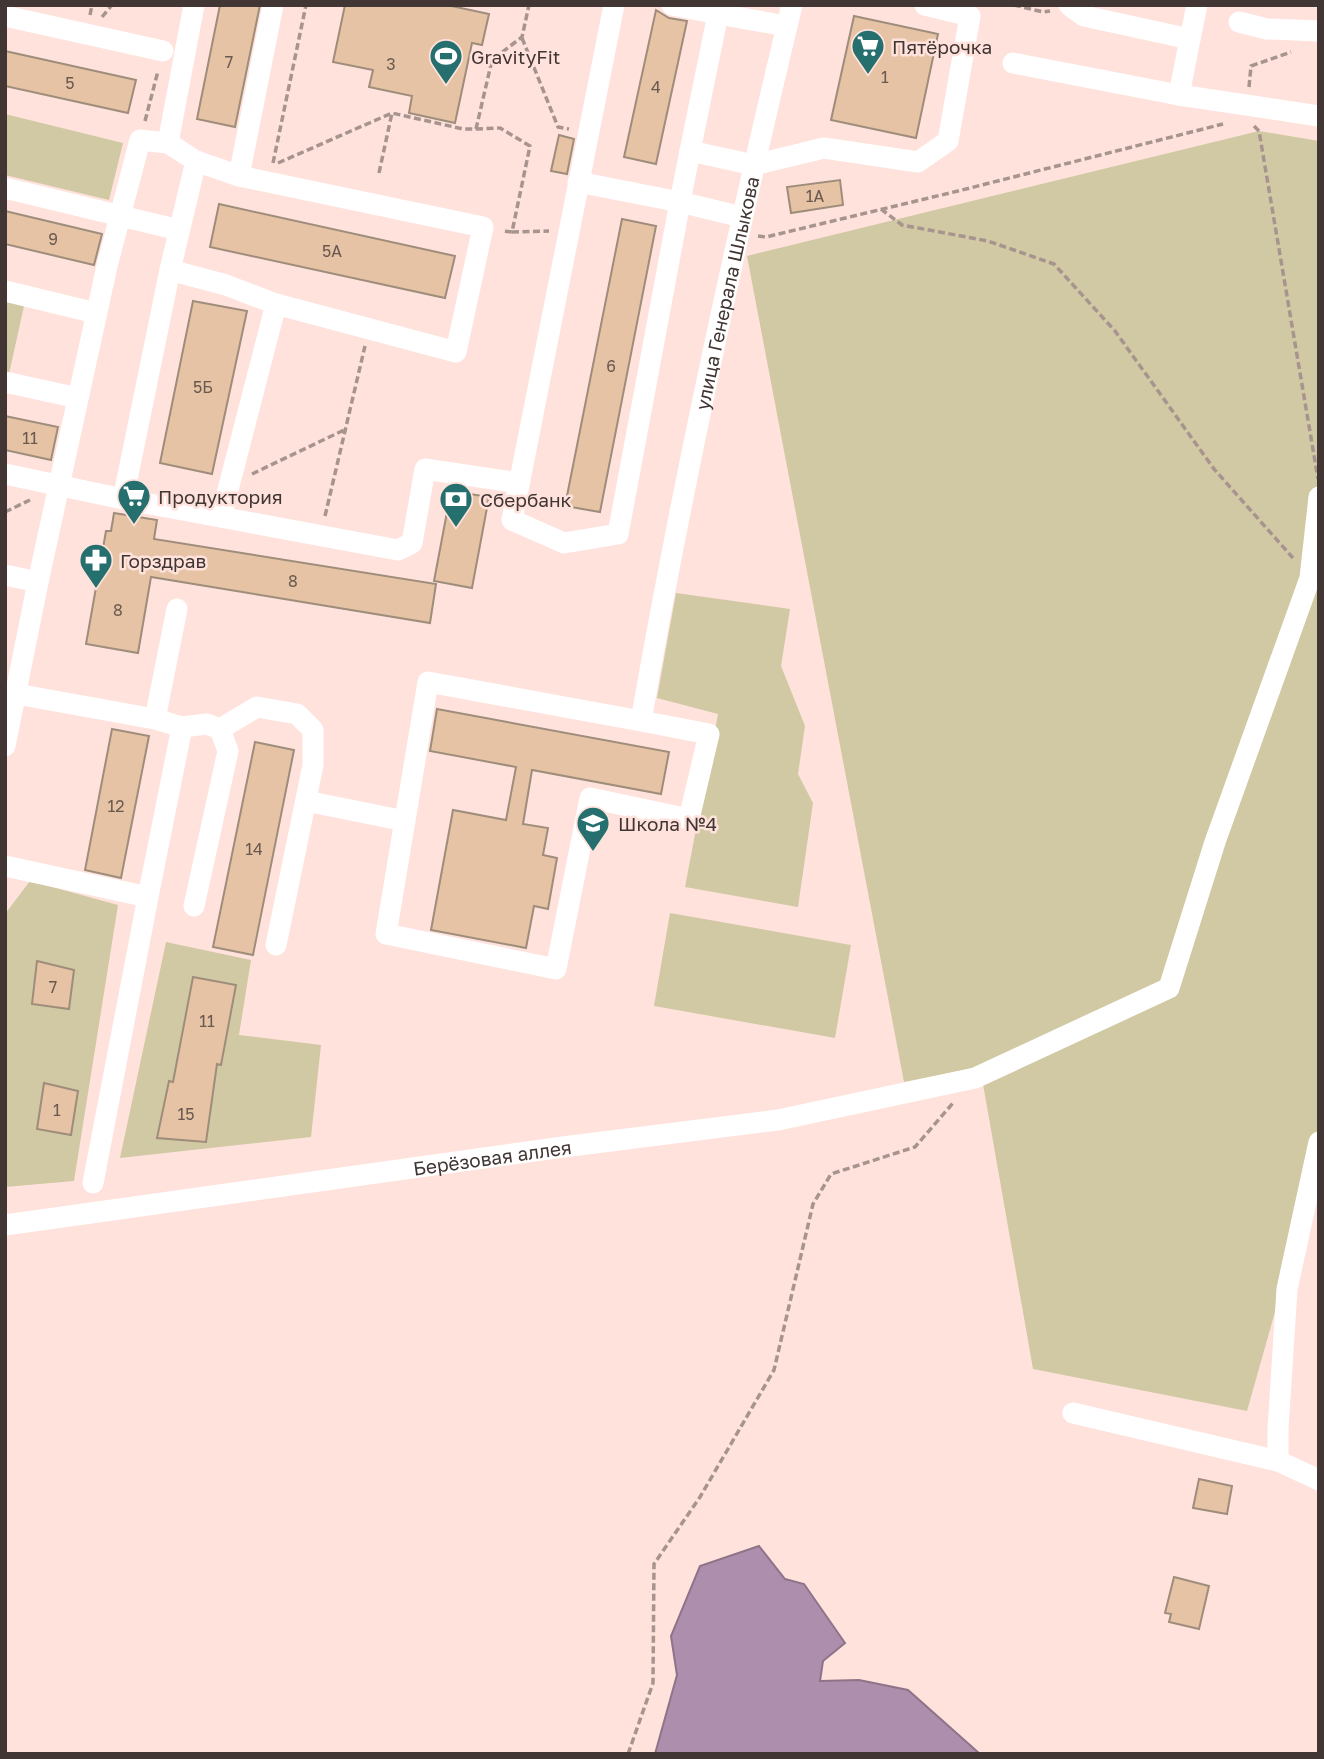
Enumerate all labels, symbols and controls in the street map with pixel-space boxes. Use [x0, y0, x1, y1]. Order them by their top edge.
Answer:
supermarket icon: Пятёрочка [849, 27, 887, 76]
place label: Пятёрочка [892, 35, 992, 58]
sports icon: GravityFit [427, 37, 465, 86]
place label: GravityFit [471, 45, 560, 68]
house number: 7 [225, 52, 233, 72]
house number: 3 [386, 54, 396, 74]
house number: 1 [881, 67, 889, 87]
house number: 5 [65, 73, 75, 93]
house number: 4 [651, 77, 661, 97]
street label: улица Генерала Шлыкова [690, 174, 763, 412]
house number: 1А [806, 186, 825, 206]
house number: 9 [48, 229, 58, 249]
house number: 5А [322, 241, 342, 261]
house number: 6 [606, 356, 616, 376]
house number: 5Б [193, 377, 213, 397]
house number: 11 [22, 428, 38, 448]
supermarket icon: Продуктория [115, 477, 153, 526]
bank icon: Сбербанк [437, 480, 475, 529]
place label: Продуктория [158, 485, 283, 508]
place label: Сбербанк [480, 488, 572, 511]
pharmacy icon: Горздрав [77, 541, 115, 590]
place label: Горздрав [120, 549, 206, 572]
house number: 8 [288, 571, 298, 591]
house number: 8 [113, 600, 123, 620]
house number: 12 [107, 796, 125, 816]
school or university icon: Школа №4 [574, 804, 612, 853]
place label: Школа №4 [618, 812, 717, 835]
house number: 14 [245, 839, 263, 859]
house number: 7 [49, 977, 57, 997]
house number: 11 [199, 1011, 215, 1031]
house number: 1 [53, 1100, 61, 1120]
house number: 15 [177, 1104, 195, 1124]
street label: Берёзовая аллея [412, 1135, 573, 1179]

